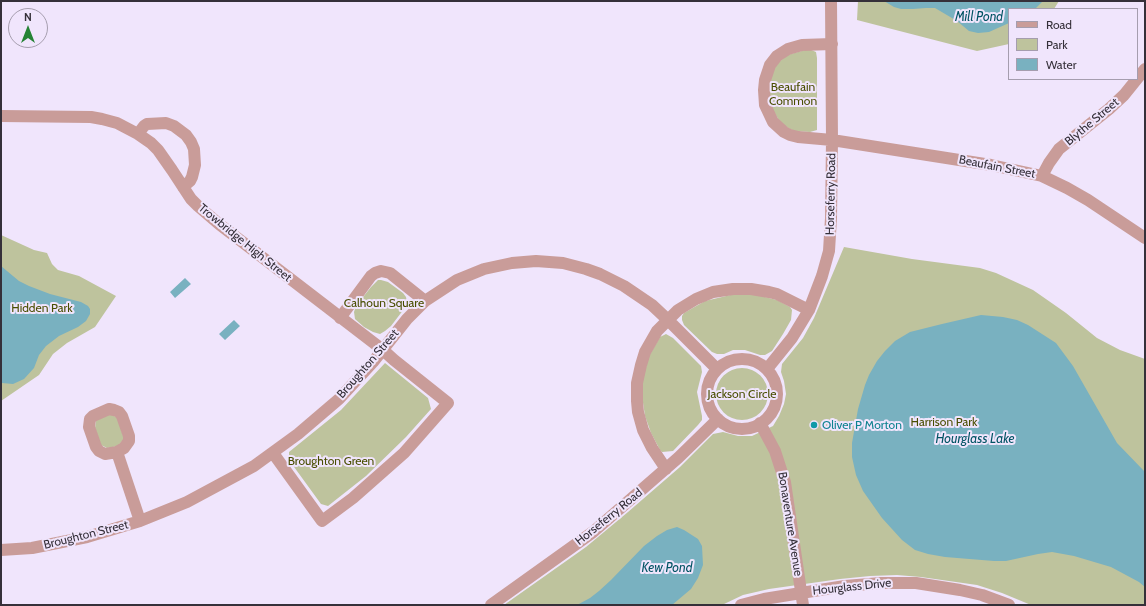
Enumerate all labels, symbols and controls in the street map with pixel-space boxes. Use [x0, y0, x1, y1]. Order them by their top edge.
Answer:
north arrow [8, 8, 48, 48]
legend [1008, 8, 1138, 80]
water label: Mill Pond [955, 9, 1003, 25]
text: N [24, 10, 32, 24]
text: Road [1046, 17, 1072, 32]
text: Park [1046, 37, 1068, 52]
text: Water [1046, 57, 1076, 72]
park label: Beaufain Common [769, 80, 817, 108]
street label: Blythe Street [1062, 95, 1122, 149]
street label: Horseferry Road [823, 153, 839, 235]
street label: Beaufain Street [957, 153, 1037, 181]
street label: Trowbridge High Street [196, 201, 294, 285]
park label: Calhoun Square [344, 296, 424, 310]
park label: Hidden Park [11, 301, 73, 315]
street label: Broughton Street [334, 327, 402, 401]
park label: Jackson Circle [708, 387, 776, 401]
park label: Harrison Park [911, 415, 977, 429]
place label: Oliver P Morton [822, 418, 902, 432]
marker: Oliver P Morton [809, 420, 819, 430]
water label: Hourglass Lake [935, 431, 1015, 447]
park label: Broughton Green [288, 454, 374, 468]
street label: Bonaventure Avenue [775, 471, 805, 577]
street label: Horseferry Road [573, 486, 645, 548]
street label: Broughton Street [42, 518, 130, 552]
water label: Kew Pond [642, 560, 692, 576]
street label: Hourglass Drive [812, 576, 892, 598]

